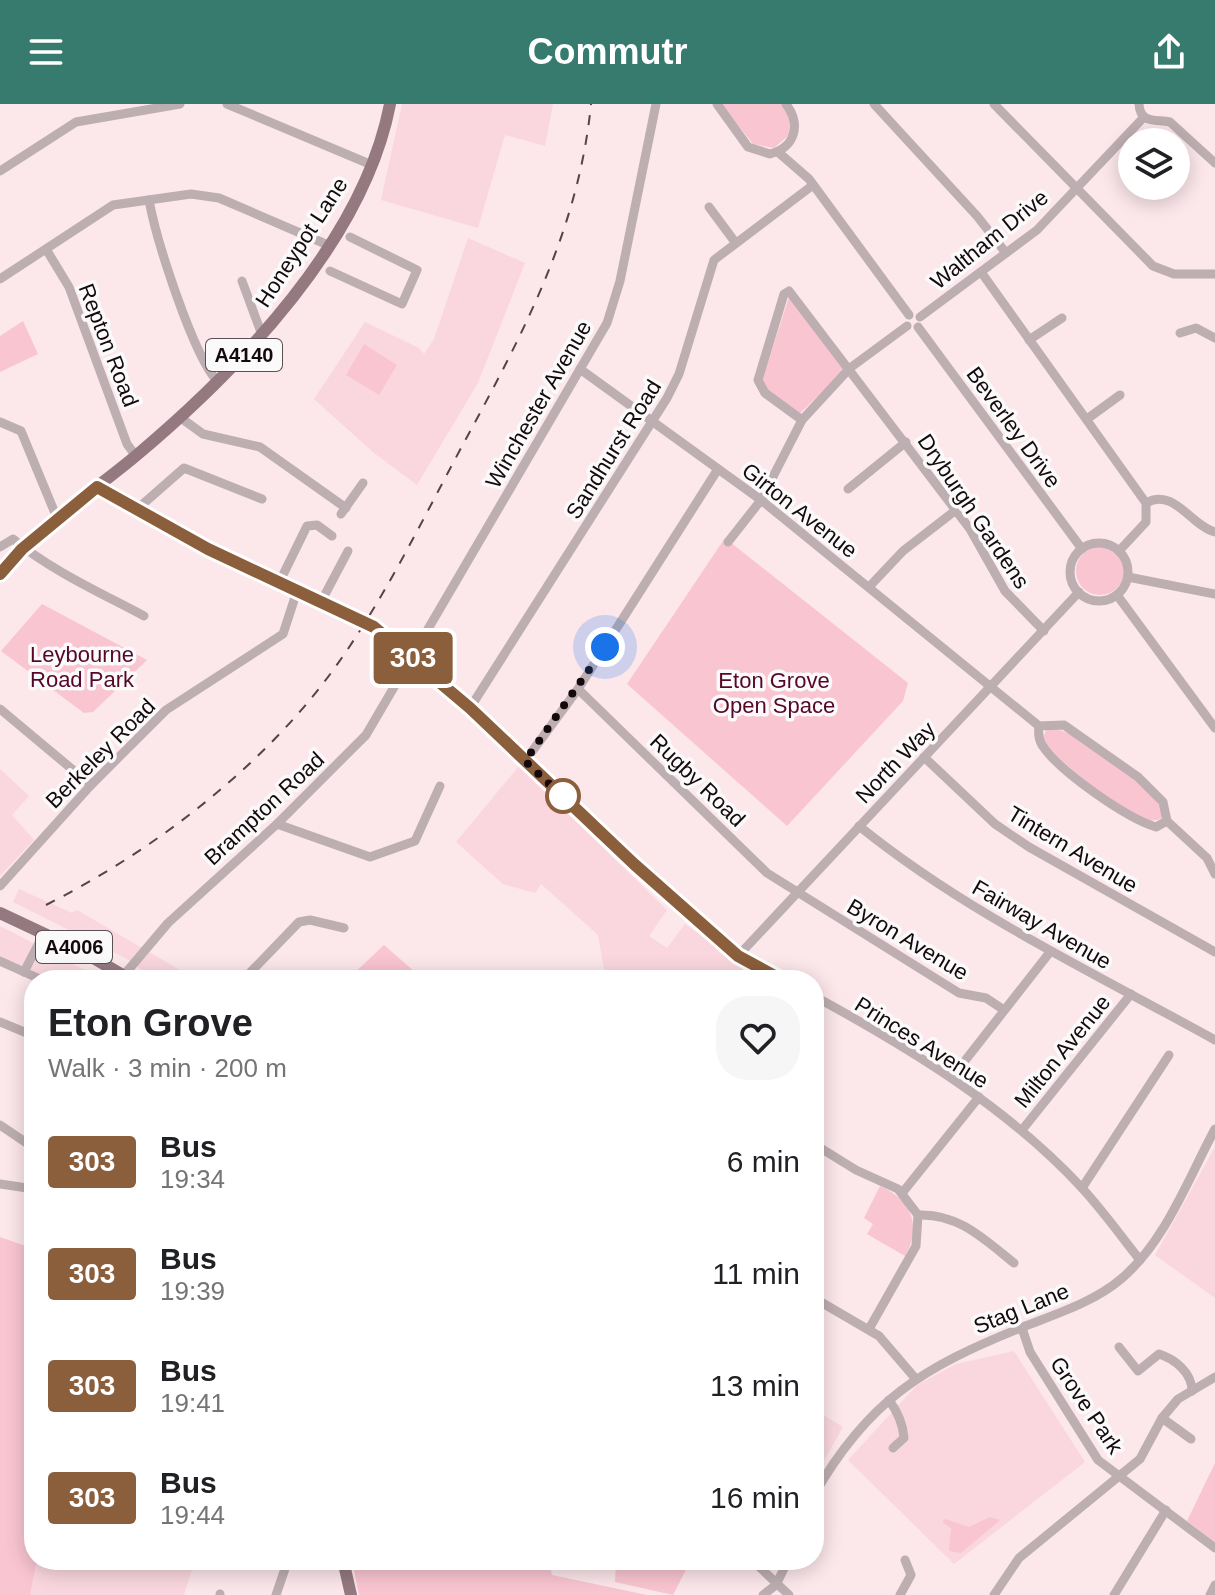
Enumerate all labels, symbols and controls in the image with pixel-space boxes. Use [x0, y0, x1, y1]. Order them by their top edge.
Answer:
icon: menu [24, 30, 68, 74]
icon: share [1147, 30, 1191, 74]
text: Commutr [528, 31, 688, 72]
map controls [1118, 128, 1190, 200]
button: layers [1118, 128, 1190, 200]
street label: Honeypot Lane [250, 173, 353, 312]
street label: Waltham Drive [926, 185, 1053, 294]
street label: Repton Road [74, 280, 143, 410]
street label: Winchester Avenue [480, 316, 597, 492]
road number: A4140 [206, 339, 282, 371]
street label: Beverley Drive [961, 362, 1066, 493]
street label: Sandhurst Road [561, 375, 666, 523]
street label: Dryburgh Gardens [913, 429, 1035, 593]
street label: Girton Avenue [737, 458, 862, 563]
your location [585, 627, 625, 667]
line badge: 303 [367, 632, 459, 684]
park label: Leybourne Road Park [30, 642, 135, 692]
text: 303 [390, 642, 436, 673]
park label: Eton Grove Open Space [713, 668, 835, 718]
street label: Berkeley Road [40, 693, 160, 813]
street label: North Way [851, 717, 940, 808]
street label: Rugby Road [645, 729, 750, 832]
street label: Brampton Road [199, 747, 329, 870]
unlabelled marker [546, 779, 580, 813]
street label: Tintern Avenue [1003, 801, 1142, 898]
street label: Fairway Avenue [968, 875, 1116, 974]
street label: Byron Avenue [843, 894, 973, 985]
road number: A4006 [36, 931, 112, 963]
street label: Milton Avenue [1009, 990, 1115, 1113]
street label: Princes Avenue [850, 991, 993, 1093]
button: heart [716, 996, 800, 1080]
text: Eton Grove [48, 1002, 253, 1044]
text: Walk · 3 min · 200 m [48, 1053, 287, 1083]
text: Bus [160, 1130, 217, 1163]
text: 6 min [727, 1145, 800, 1178]
text: 303 [69, 1146, 115, 1177]
text: 19:34 [160, 1164, 225, 1194]
text: Bus [160, 1242, 217, 1275]
text: 11 min [712, 1257, 800, 1290]
text: 303 [69, 1258, 115, 1289]
text: 19:39 [160, 1276, 225, 1306]
street label: Stag Lane [970, 1278, 1072, 1339]
street label: Grove Park [1045, 1352, 1129, 1459]
text: Bus [160, 1354, 217, 1387]
text: 13 min [710, 1369, 800, 1402]
text: 303 [69, 1370, 115, 1401]
text: 19:41 [160, 1388, 225, 1418]
text: Bus [160, 1466, 217, 1499]
text: 16 min [710, 1481, 800, 1514]
text: 303 [69, 1482, 115, 1513]
text: 19:44 [160, 1500, 225, 1530]

